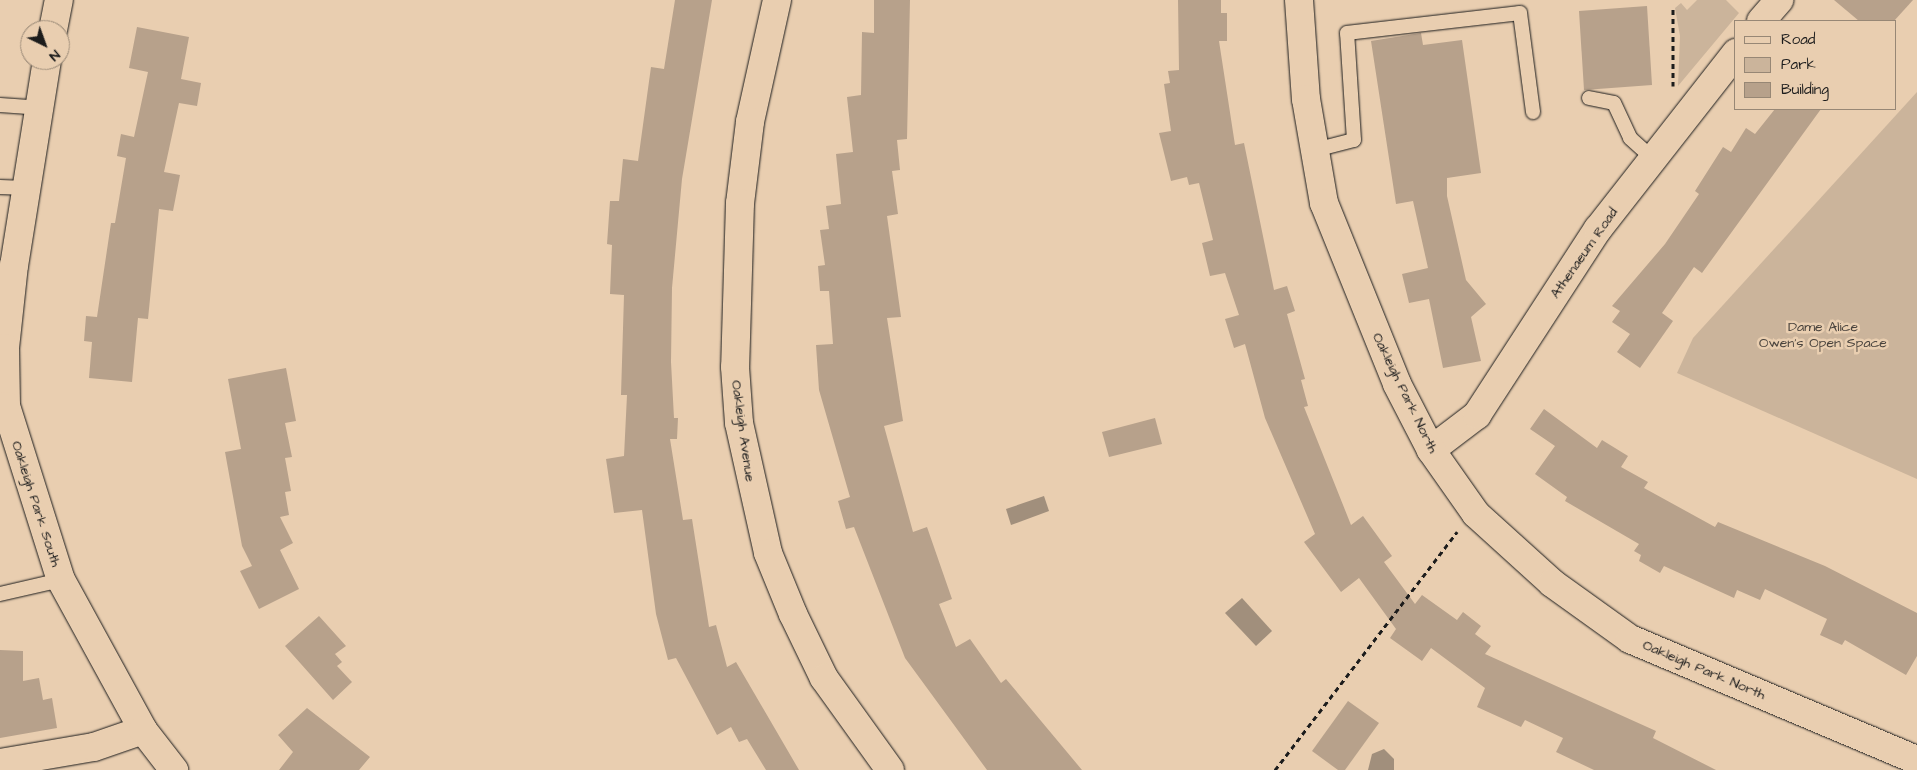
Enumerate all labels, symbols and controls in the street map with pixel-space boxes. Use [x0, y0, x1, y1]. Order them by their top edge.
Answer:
north arrow [20, 20, 70, 70]
legend [1734, 20, 1897, 110]
text: Road [1781, 29, 1815, 50]
text: N [44, 45, 64, 66]
text: Park [1781, 54, 1816, 75]
text: Building [1781, 79, 1829, 100]
street label: Athenaeum Road [1547, 205, 1621, 301]
park label: Dame Alice Owen's Open Space [1759, 319, 1887, 352]
street label: Oakleigh Park North [1369, 330, 1441, 456]
street label: Oakleigh Avenue [728, 379, 758, 483]
street label: Oakleigh Park South [8, 439, 64, 569]
street label: Oakleigh Park North [1640, 637, 1768, 703]

